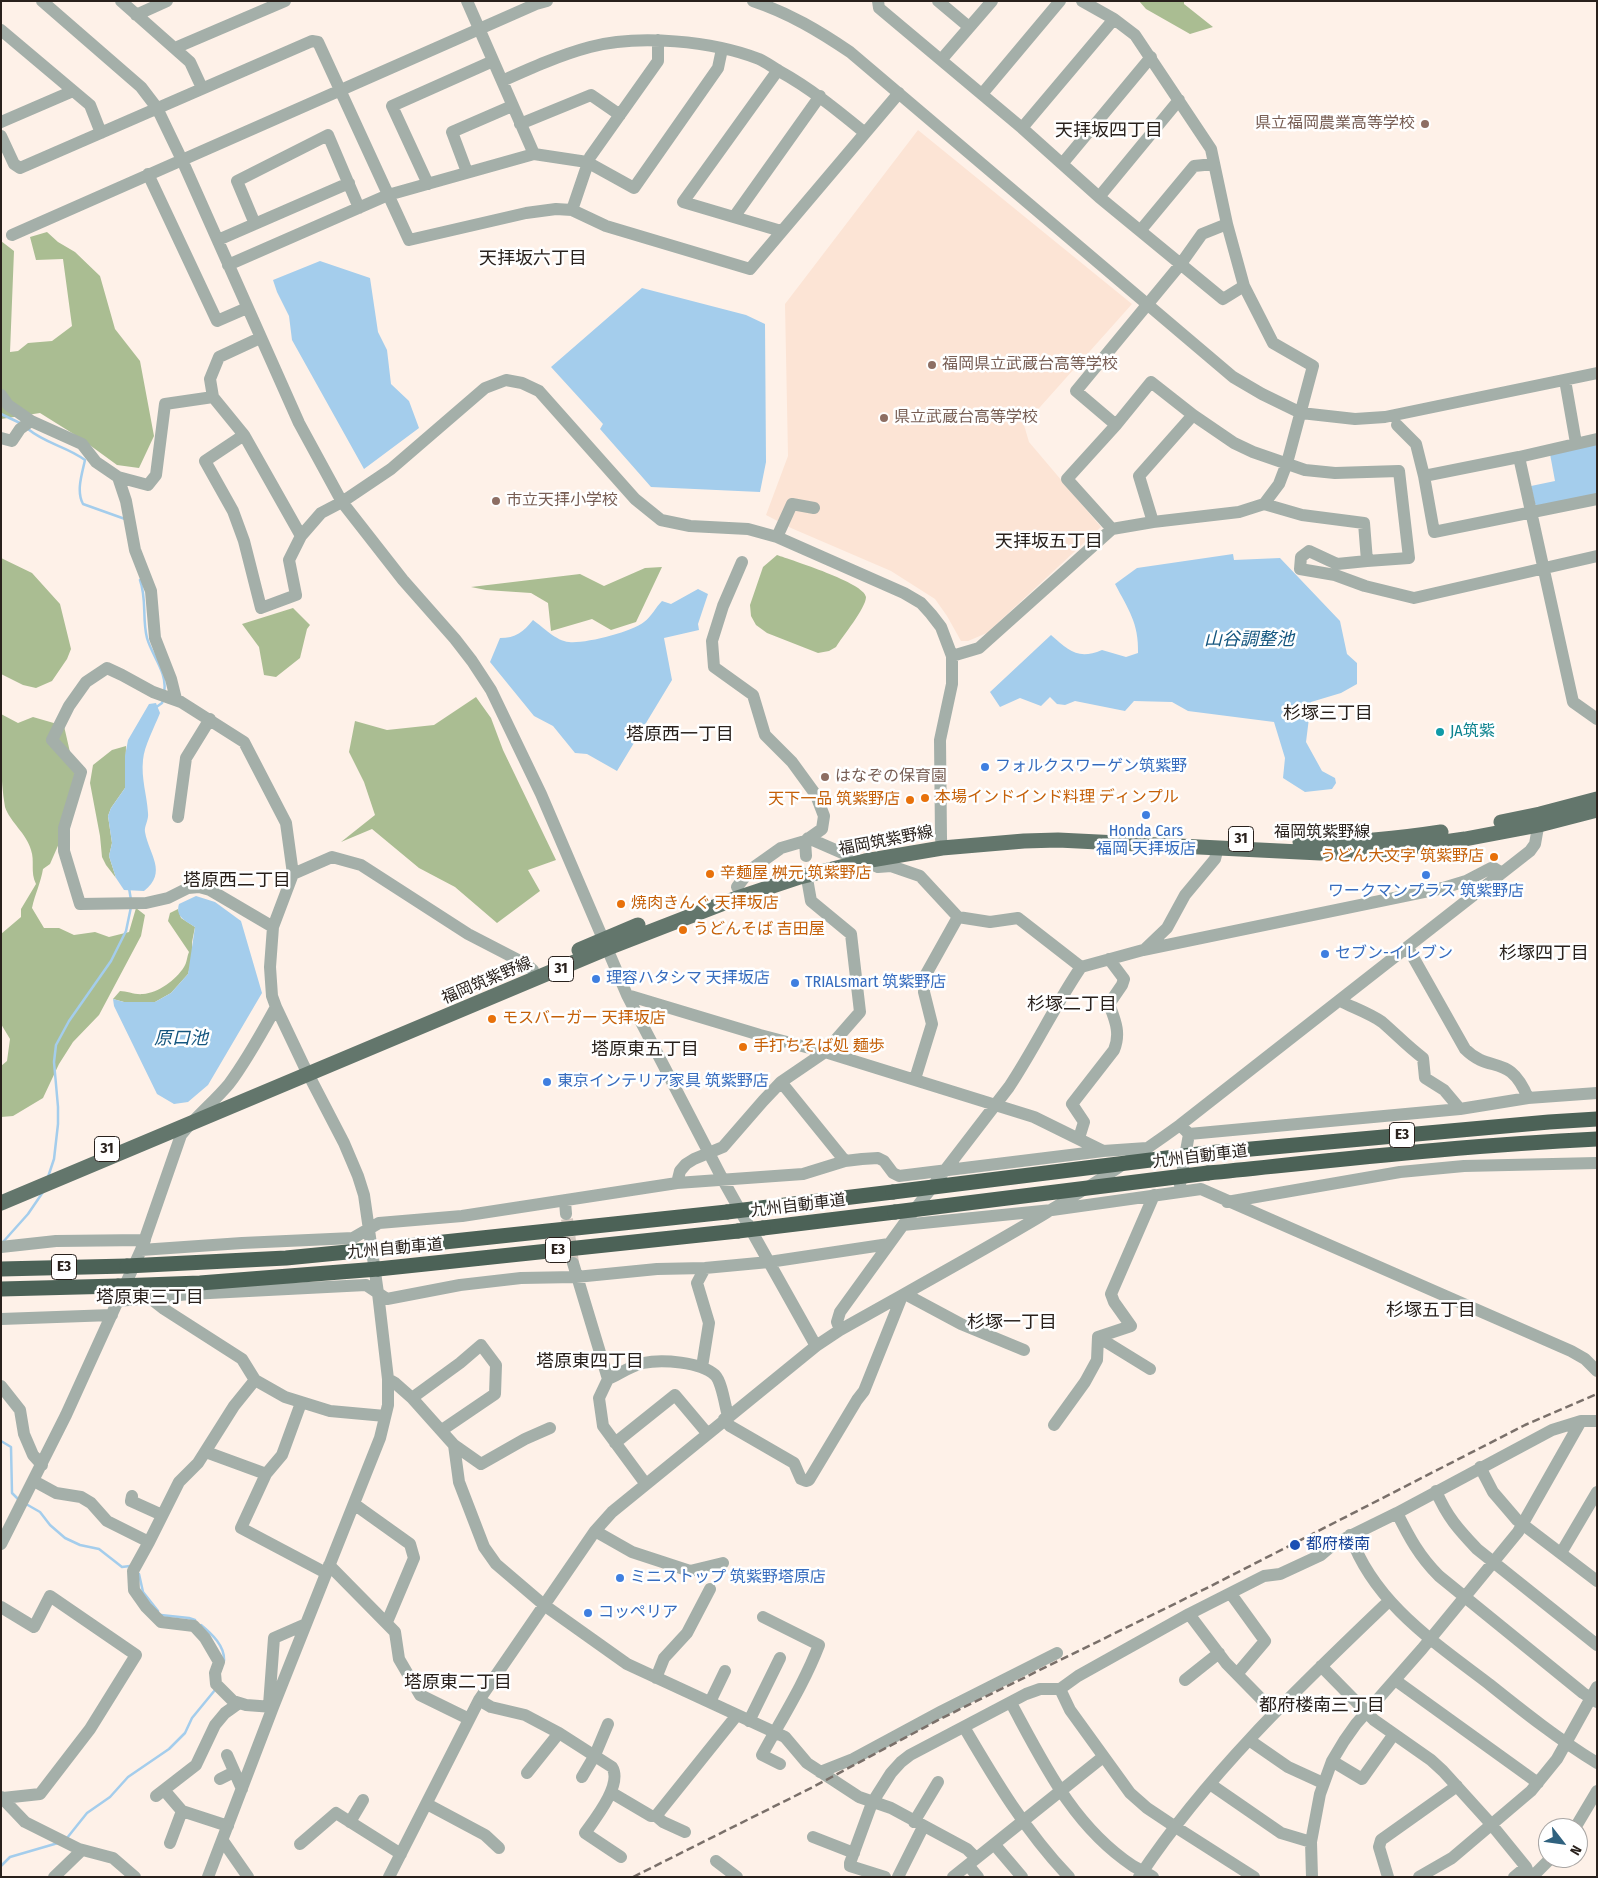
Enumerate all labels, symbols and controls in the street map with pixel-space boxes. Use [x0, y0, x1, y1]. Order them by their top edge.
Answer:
place label: 県立福岡農業高等学校 [1255, 114, 1415, 134]
marker: 県立福岡農業高等学校 [1419, 118, 1431, 130]
district label: 天拝坂四丁目 [1055, 120, 1163, 142]
district label: 天拝坂六丁目 [479, 248, 587, 270]
place label: 福岡県立武蔵台高等学校 [942, 355, 1118, 375]
marker: 福岡県立武蔵台高等学校 [926, 359, 938, 371]
place label: 県立武蔵台高等学校 [894, 408, 1038, 428]
marker: 県立武蔵台高等学校 [878, 412, 890, 424]
place label: 市立天拝小学校 [506, 491, 618, 511]
marker: 市立天拝小学校 [490, 495, 502, 507]
district label: 天拝坂五丁目 [995, 531, 1103, 553]
water label: 山谷調整池 [1204, 629, 1294, 651]
district label: 杉塚三丁目 [1283, 703, 1373, 725]
place label: JA筑紫 [1450, 722, 1495, 742]
district label: 塔原西一丁目 [626, 724, 734, 746]
marker: JA筑紫 [1434, 726, 1446, 738]
place label: フォルクスワーゲン筑紫野 [995, 757, 1187, 777]
marker: フォルクスワーゲン筑紫野 [979, 761, 991, 773]
place label: はなぞの保育園 [835, 767, 947, 787]
marker: はなぞの保育園 [819, 771, 831, 783]
place label: 本場インドインド料理 ディンプル [935, 788, 1179, 808]
place label: 天下一品 筑紫野店 [768, 790, 900, 810]
marker: 本場インドインド料理 ディンプル [919, 792, 931, 804]
marker: 天下一品 筑紫野店 [904, 794, 916, 806]
marker: Honda Cars 福岡 天拝坂店 [1140, 809, 1152, 821]
street label: 福岡筑紫野線 [837, 822, 935, 860]
place label: Honda Cars 福岡 天拝坂店 [1096, 822, 1196, 860]
street label: 福岡筑紫野線 [1274, 823, 1370, 843]
road number: 31 [1228, 826, 1254, 852]
place label: うどん大文字 筑紫野店 [1320, 847, 1484, 867]
marker: うどん大文字 筑紫野店 [1488, 851, 1500, 863]
place label: 辛麺屋 桝元 筑紫野店 [720, 864, 872, 884]
marker: 辛麺屋 桝元 筑紫野店 [704, 868, 716, 880]
marker: ワークマンプラス 筑紫野店 [1420, 869, 1432, 881]
district label: 塔原西二丁目 [183, 870, 291, 892]
place label: ワークマンプラス 筑紫野店 [1328, 882, 1524, 902]
place label: 焼肉きんぐ 天拝坂店 [631, 894, 779, 914]
marker: 焼肉きんぐ 天拝坂店 [615, 898, 627, 910]
place label: うどんそば 吉田屋 [693, 920, 825, 940]
marker: うどんそば 吉田屋 [677, 924, 689, 936]
district label: 杉塚四丁目 [1499, 943, 1589, 965]
place label: セブン-イレブン [1335, 944, 1453, 964]
marker: セブン-イレブン [1319, 948, 1331, 960]
street label: 福岡筑紫野線 [439, 953, 535, 1009]
road number: 31 [548, 956, 574, 982]
place label: 理容ハタシマ 天拝坂店 [606, 969, 770, 989]
marker: 理容ハタシマ 天拝坂店 [590, 973, 602, 985]
place label: TRIALsmart 筑紫野店 [805, 973, 946, 993]
marker: TRIALsmart 筑紫野店 [789, 977, 801, 989]
district label: 杉塚二丁目 [1027, 994, 1117, 1016]
place label: モスバーガー 天拝坂店 [502, 1009, 666, 1029]
marker: モスバーガー 天拝坂店 [486, 1013, 498, 1025]
water label: 原口池 [154, 1028, 208, 1050]
place label: 手打ちそば処 麺歩 [753, 1037, 885, 1057]
district label: 塔原東五丁目 [591, 1039, 699, 1061]
marker: 手打ちそば処 麺歩 [737, 1041, 749, 1053]
place label: 東京インテリア家具 筑紫野店 [557, 1072, 769, 1092]
marker: 東京インテリア家具 筑紫野店 [541, 1076, 553, 1088]
road number: E3 [1390, 1122, 1414, 1148]
road number: 31 [94, 1136, 120, 1162]
street label: 九州自動車道 [1151, 1142, 1249, 1172]
street label: 九州自動車道 [749, 1191, 847, 1221]
street label: 九州自動車道 [346, 1235, 444, 1263]
road number: E3 [546, 1238, 570, 1262]
road number: E3 [52, 1254, 76, 1280]
district label: 塔原東三丁目 [96, 1287, 204, 1309]
district label: 杉塚五丁目 [1386, 1300, 1476, 1322]
district label: 杉塚一丁目 [967, 1312, 1057, 1334]
district label: 塔原東四丁目 [536, 1351, 644, 1373]
place label: 都府楼南 [1306, 1535, 1370, 1555]
marker: 都府楼南 [1288, 1538, 1302, 1552]
place label: ミニストップ 筑紫野塔原店 [630, 1568, 826, 1588]
marker: ミニストップ 筑紫野塔原店 [614, 1572, 626, 1584]
place label: コッペリア [598, 1603, 678, 1623]
marker: コッペリア [582, 1607, 594, 1619]
district label: 塔原東二丁目 [404, 1672, 512, 1694]
district label: 都府楼南三丁目 [1259, 1695, 1385, 1717]
north arrow [1538, 1818, 1588, 1868]
text: N [1566, 1842, 1585, 1858]

